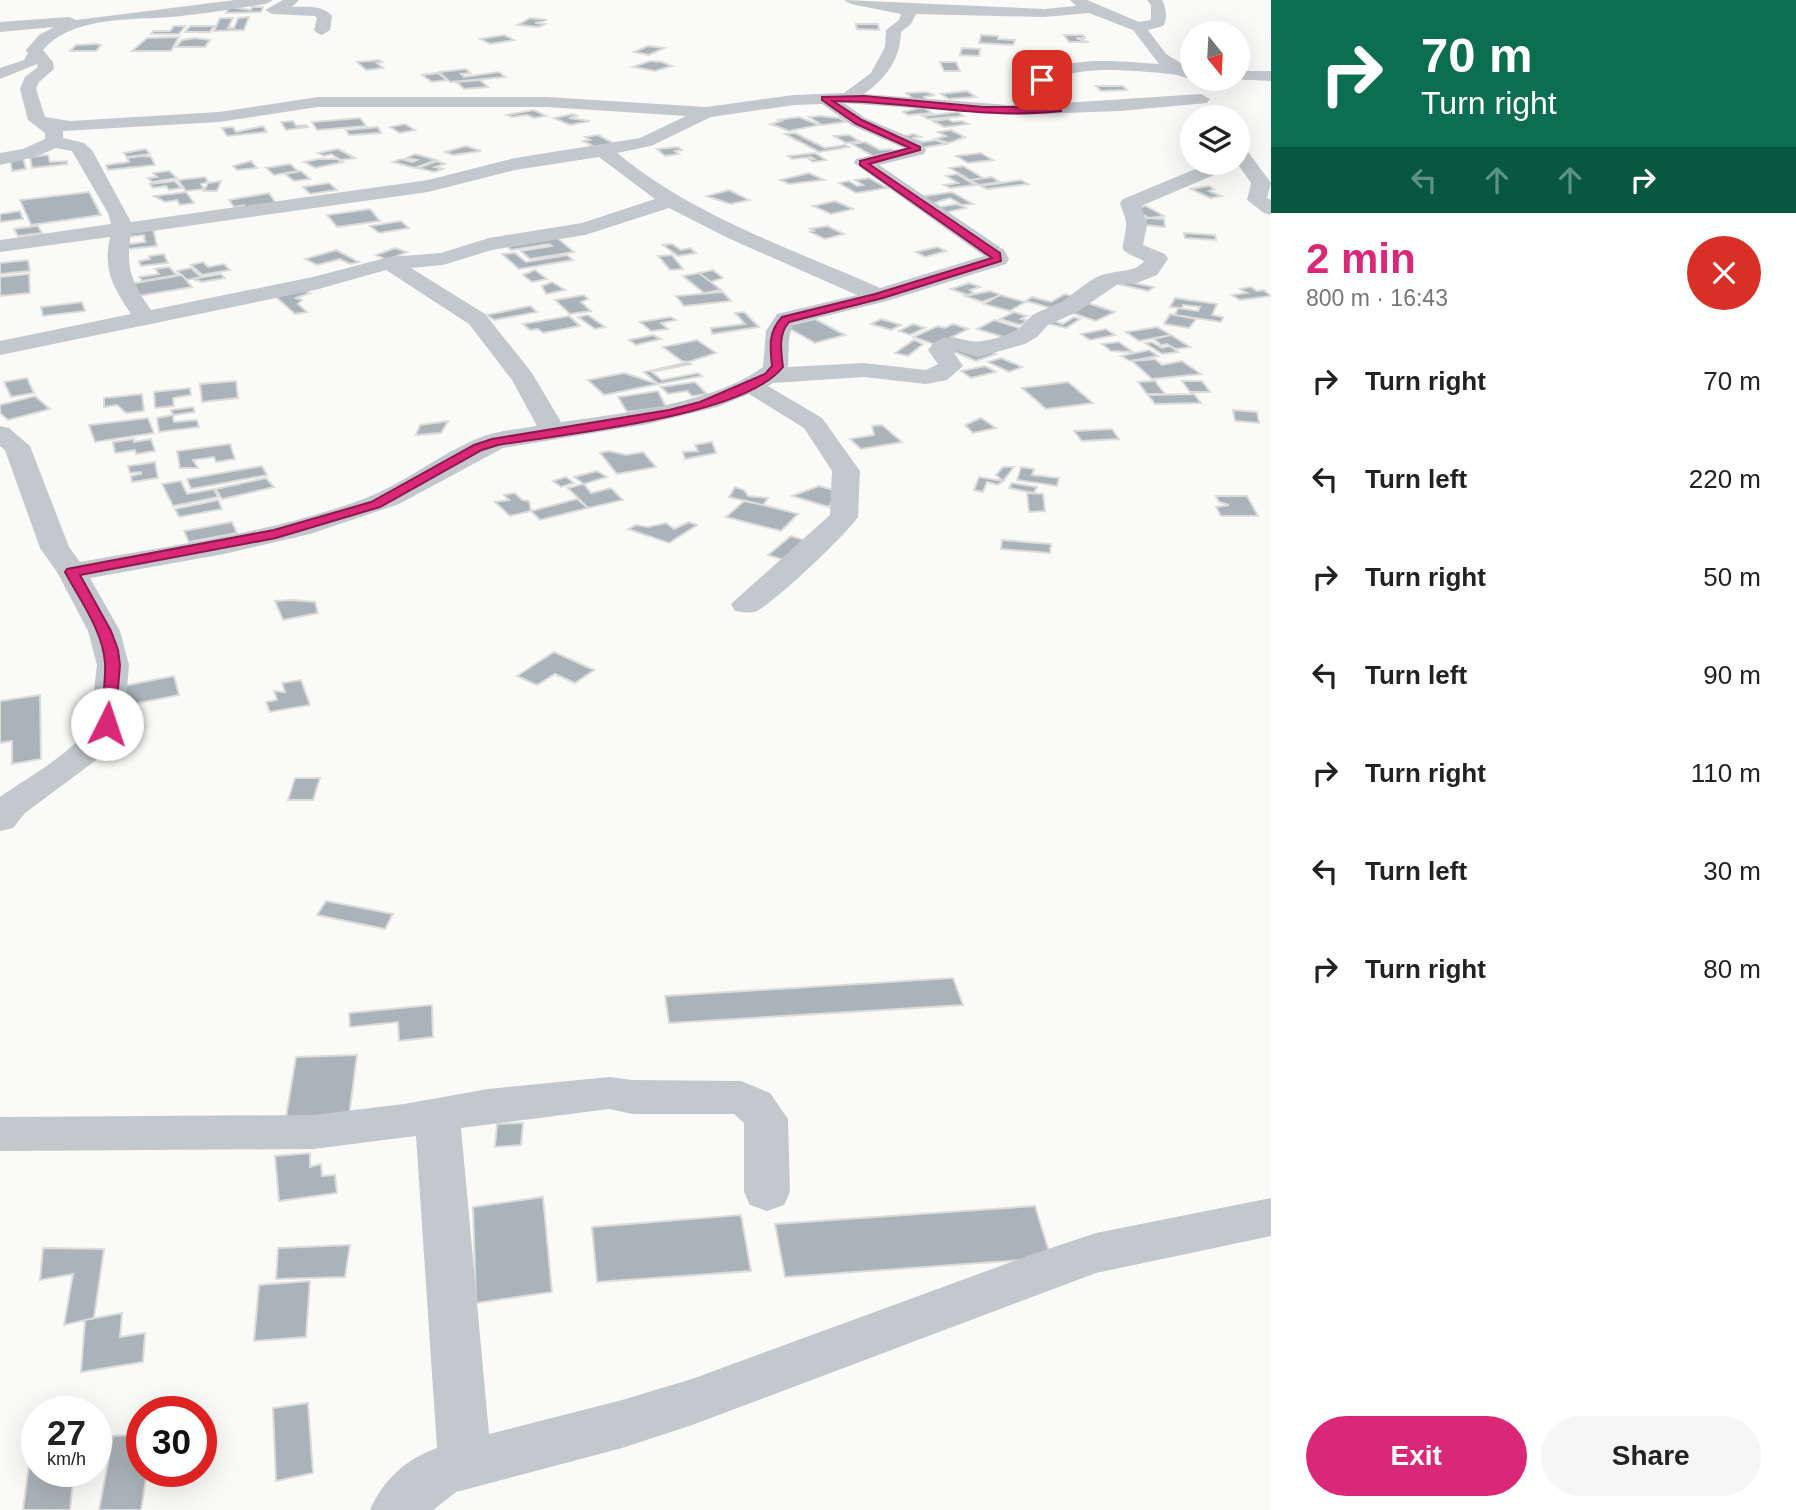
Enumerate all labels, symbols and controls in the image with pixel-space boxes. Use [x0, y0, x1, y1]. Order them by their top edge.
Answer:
north arrow [1180, 21, 1250, 91]
map controls [1180, 21, 1250, 175]
icon: right [1306, 28, 1397, 119]
text: 70 m [1421, 28, 1533, 82]
pin [1012, 50, 1072, 110]
icon: arrive [1023, 61, 1061, 99]
text: Turn right [1421, 85, 1557, 121]
button: layers [1180, 105, 1250, 175]
icon: left [1405, 161, 1443, 199]
icon: ahead [1478, 161, 1516, 199]
icon: ahead [1551, 161, 1589, 199]
icon: right [1624, 161, 1662, 199]
text: 2 min [1306, 235, 1416, 282]
button: close [1687, 236, 1761, 310]
text: 800 m · 16:43 [1306, 285, 1448, 311]
icon: right [1306, 362, 1344, 400]
text: Turn right [1365, 366, 1486, 396]
text: 70 m [1703, 366, 1761, 396]
icon: left [1306, 460, 1344, 498]
text: Turn left [1365, 464, 1467, 494]
text: 220 m [1689, 464, 1761, 494]
icon: right [1306, 558, 1344, 596]
text: Turn right [1365, 562, 1486, 592]
text: 50 m [1703, 562, 1761, 592]
icon: left [1306, 656, 1344, 694]
text: Turn left [1365, 660, 1467, 690]
text: 90 m [1703, 660, 1761, 690]
position arrow [70, 687, 144, 761]
icon: right [1306, 754, 1344, 792]
text: Turn right [1365, 758, 1486, 788]
text: 110 m [1691, 758, 1761, 788]
icon: left [1306, 852, 1344, 890]
text: Turn left [1365, 856, 1467, 886]
text: 30 m [1703, 856, 1761, 886]
icon: right [1306, 950, 1344, 988]
text: Turn right [1365, 954, 1486, 984]
text: 80 m [1703, 954, 1761, 984]
speed limit sign: 30 [126, 1396, 217, 1487]
text: 27 [47, 1413, 86, 1452]
button: Exit [1306, 1416, 1527, 1496]
button: Share [1541, 1416, 1761, 1496]
text: km/h [47, 1449, 86, 1469]

